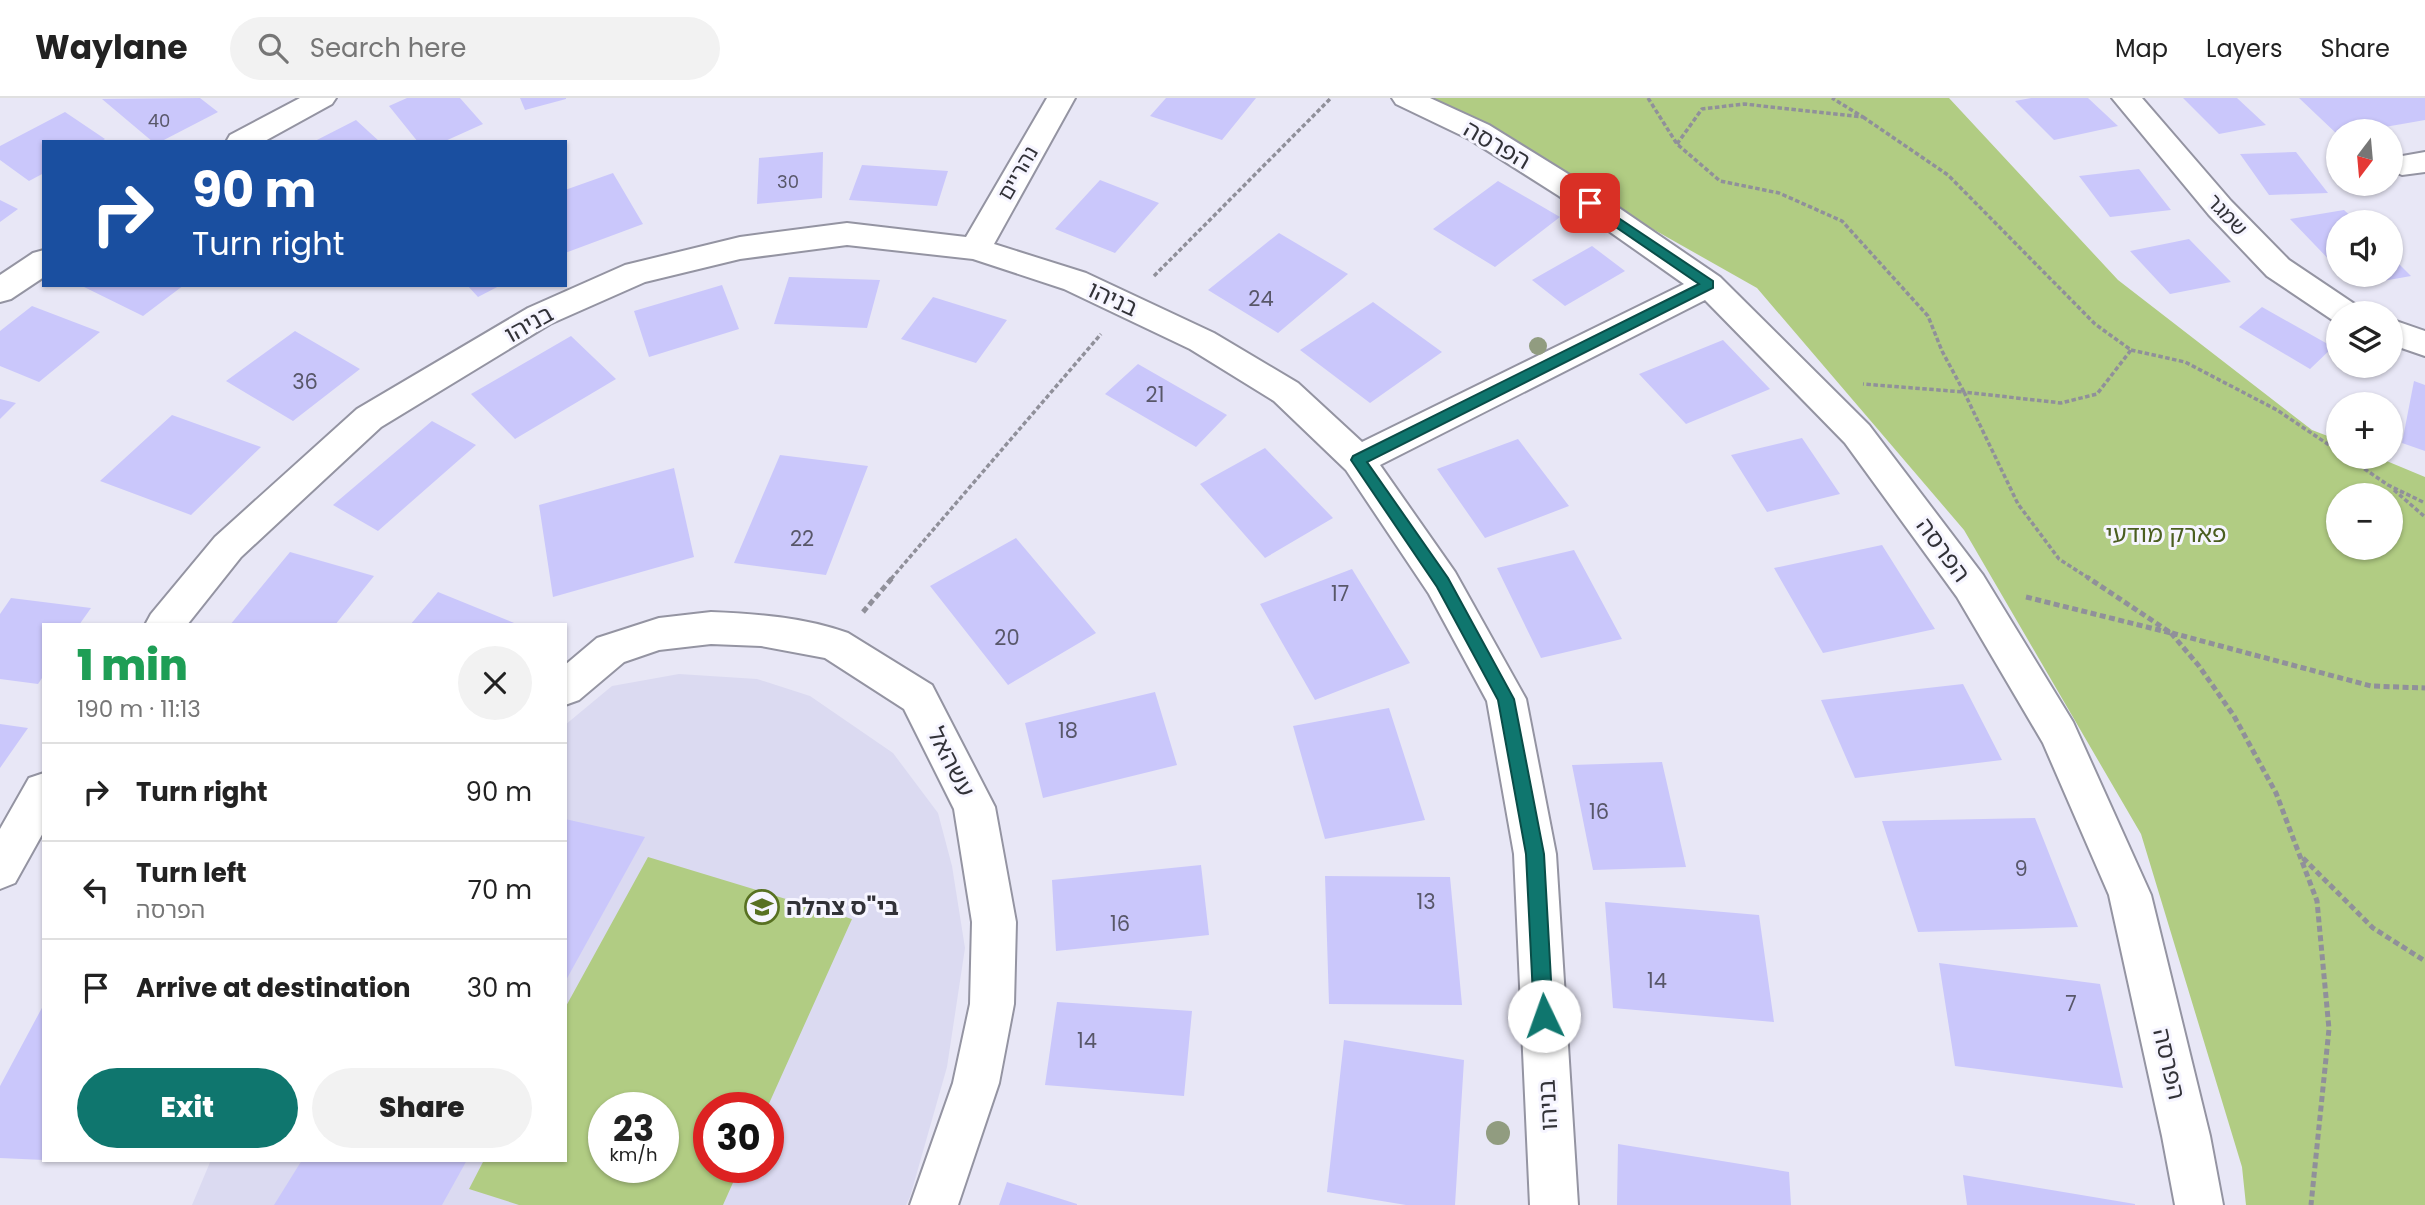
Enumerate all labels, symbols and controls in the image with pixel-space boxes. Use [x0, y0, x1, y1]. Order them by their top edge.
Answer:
search box [230, 17, 720, 80]
text: Waylane [35, 24, 188, 71]
icon: search [254, 29, 292, 67]
text: Search here [310, 30, 466, 66]
text: Map [2115, 32, 2168, 65]
text: Layers [2206, 32, 2282, 65]
text: Share [2320, 32, 2390, 65]
house number: 40 [148, 108, 170, 133]
street label: הפרסה [1458, 112, 1537, 177]
north arrow [2326, 119, 2403, 196]
map controls [2326, 119, 2403, 560]
street label: נהריים [990, 140, 1045, 205]
text: 90 m [192, 156, 316, 224]
icon: right [77, 168, 168, 259]
house number: 30 [777, 169, 799, 194]
pin [1560, 173, 1620, 233]
icon: arrive [1571, 184, 1609, 222]
street label: שמגר [2200, 187, 2254, 242]
button: sound [2326, 210, 2403, 287]
text: Turn right [192, 221, 344, 266]
street label: בניהו [1083, 273, 1143, 324]
house number: 24 [1248, 284, 1274, 313]
street label: בניהו [498, 297, 559, 350]
button: layers [2326, 301, 2403, 378]
house number: 36 [292, 367, 318, 396]
house number: 21 [1146, 380, 1164, 409]
button: + [2326, 392, 2403, 469]
button: − [2326, 483, 2403, 560]
street label: הפרסה [1909, 511, 1978, 589]
park label: פארק מודעי [2106, 517, 2226, 550]
house number: 22 [790, 524, 814, 553]
house number: 17 [1331, 579, 1349, 608]
house number: 20 [994, 623, 1020, 652]
text: 1 min [77, 636, 188, 695]
button: close [458, 646, 532, 720]
text: 190 m · 11:13 [77, 693, 201, 725]
house number: 18 [1058, 716, 1078, 745]
street label: עשהאל [920, 721, 983, 802]
icon: right [77, 773, 115, 811]
text: Turn right [136, 774, 268, 810]
text: 90 m [466, 774, 532, 810]
house number: 16 [1589, 797, 1609, 826]
house number: 9 [2014, 854, 2028, 883]
text: Turn left [136, 855, 247, 891]
icon: left [77, 871, 115, 909]
text: 70 m [468, 872, 532, 908]
house number: 13 [1416, 887, 1436, 916]
school or university icon: בי"ס צהלה [743, 888, 781, 926]
place label: בי"ס צהלה [786, 890, 899, 923]
text: הפרסה [136, 894, 205, 926]
house number: 16 [1110, 909, 1130, 938]
house number: 14 [1647, 966, 1667, 995]
icon: arrive [77, 969, 115, 1007]
text: Arrive at destination [136, 970, 411, 1006]
text: 30 m [467, 970, 532, 1006]
position arrow [1507, 979, 1581, 1053]
house number: 7 [2065, 989, 2077, 1018]
street label: הפרסה [2145, 1025, 2194, 1103]
house number: 14 [1077, 1026, 1097, 1055]
button: Exit [77, 1068, 298, 1148]
button: Share [312, 1068, 532, 1148]
street label: בניהו [1530, 1079, 1565, 1132]
speed limit sign: 30 [693, 1092, 784, 1183]
text: 23 [613, 1104, 654, 1153]
text: km/h [610, 1142, 657, 1167]

